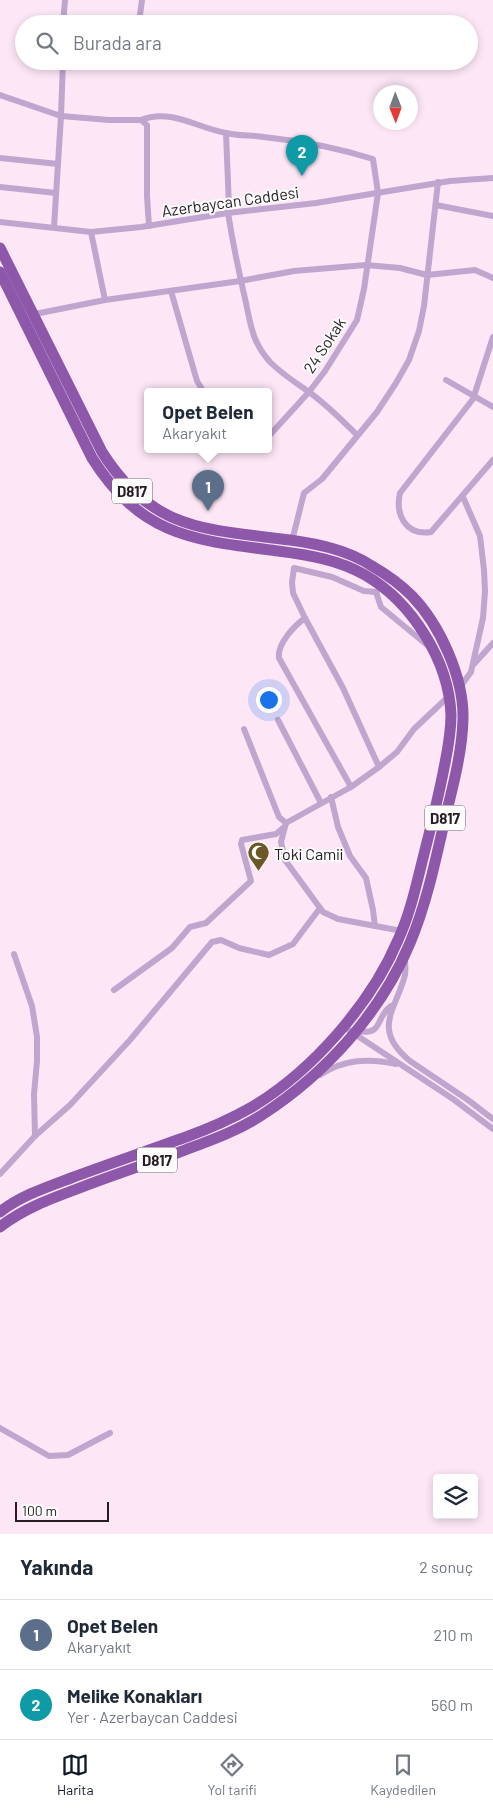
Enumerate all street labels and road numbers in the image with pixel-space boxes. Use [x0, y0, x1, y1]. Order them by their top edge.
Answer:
street label: Azerbaycan Caddesi [160, 182, 300, 220]
street label: 24 Sokak [299, 314, 349, 376]
road number: D817 [112, 478, 152, 504]
road number: D817 [425, 806, 465, 830]
road number: D817 [137, 1148, 177, 1172]

